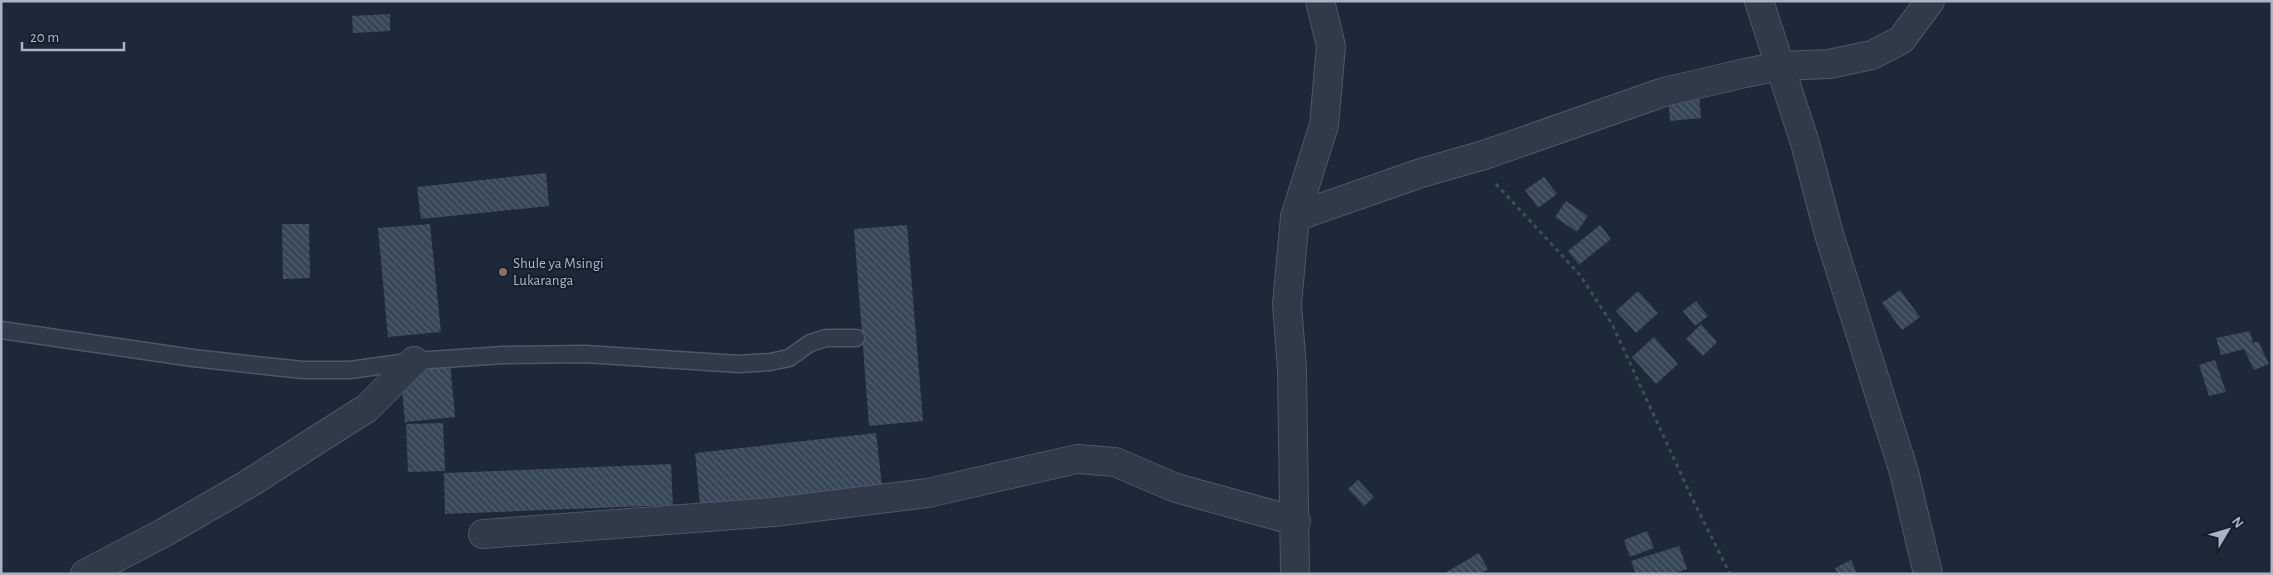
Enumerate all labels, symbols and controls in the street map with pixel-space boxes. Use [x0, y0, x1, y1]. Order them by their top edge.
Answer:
scale bar [22, 20, 125, 52]
text: 20 m [30, 30, 59, 45]
place label: Shule ya Msingi Lukaranga [513, 256, 604, 288]
marker: Shule ya Msingi Lukaranga [497, 266, 509, 278]
north arrow [2203, 505, 2253, 555]
text: N [2229, 514, 2246, 531]

